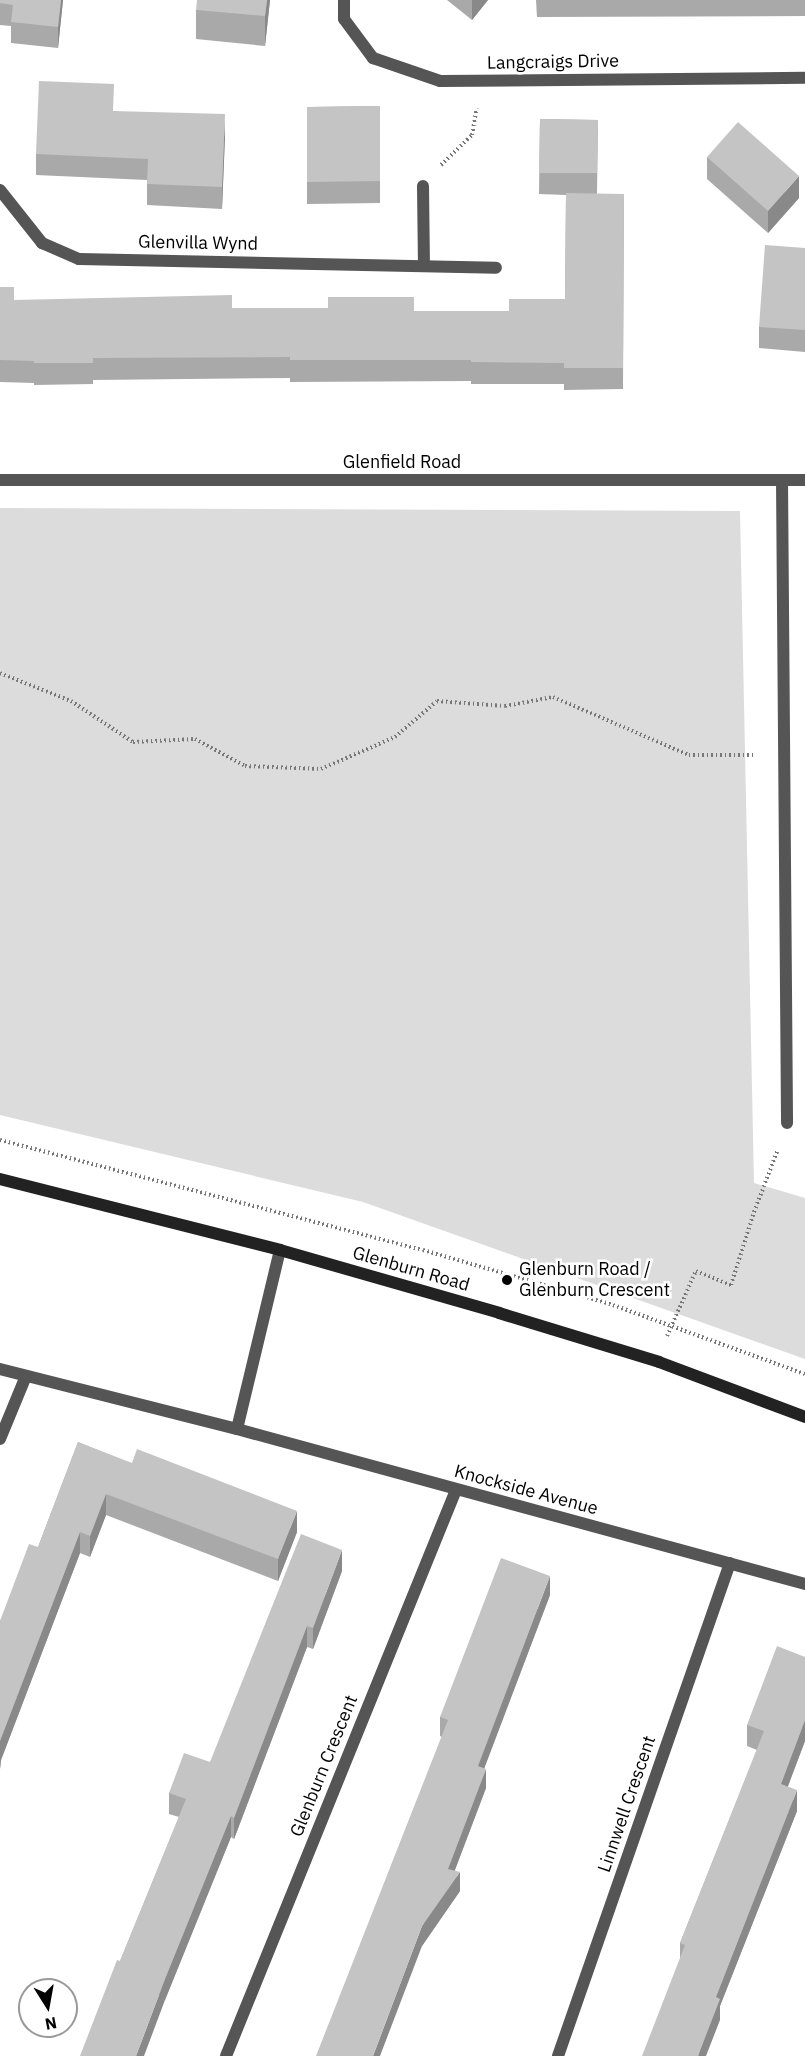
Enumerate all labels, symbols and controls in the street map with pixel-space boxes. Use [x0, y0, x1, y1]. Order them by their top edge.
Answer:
street label: Langcraigs Drive [487, 50, 619, 74]
street label: Glenvilla Wynd [138, 231, 258, 255]
street label: Glenfield Road [343, 451, 461, 473]
street label: Glenburn Road [350, 1242, 472, 1296]
place label: Glenburn Road / Glenburn Crescent [519, 1259, 670, 1302]
marker: Glenburn Road / Glenburn Crescent [500, 1273, 514, 1287]
street label: Knockside Avenue [452, 1460, 600, 1520]
street label: Glenburn Crescent [286, 1692, 362, 1840]
street label: Linnwell Crescent [593, 1733, 661, 1875]
north arrow [18, 1978, 78, 2038]
text: N [43, 2013, 59, 2035]

